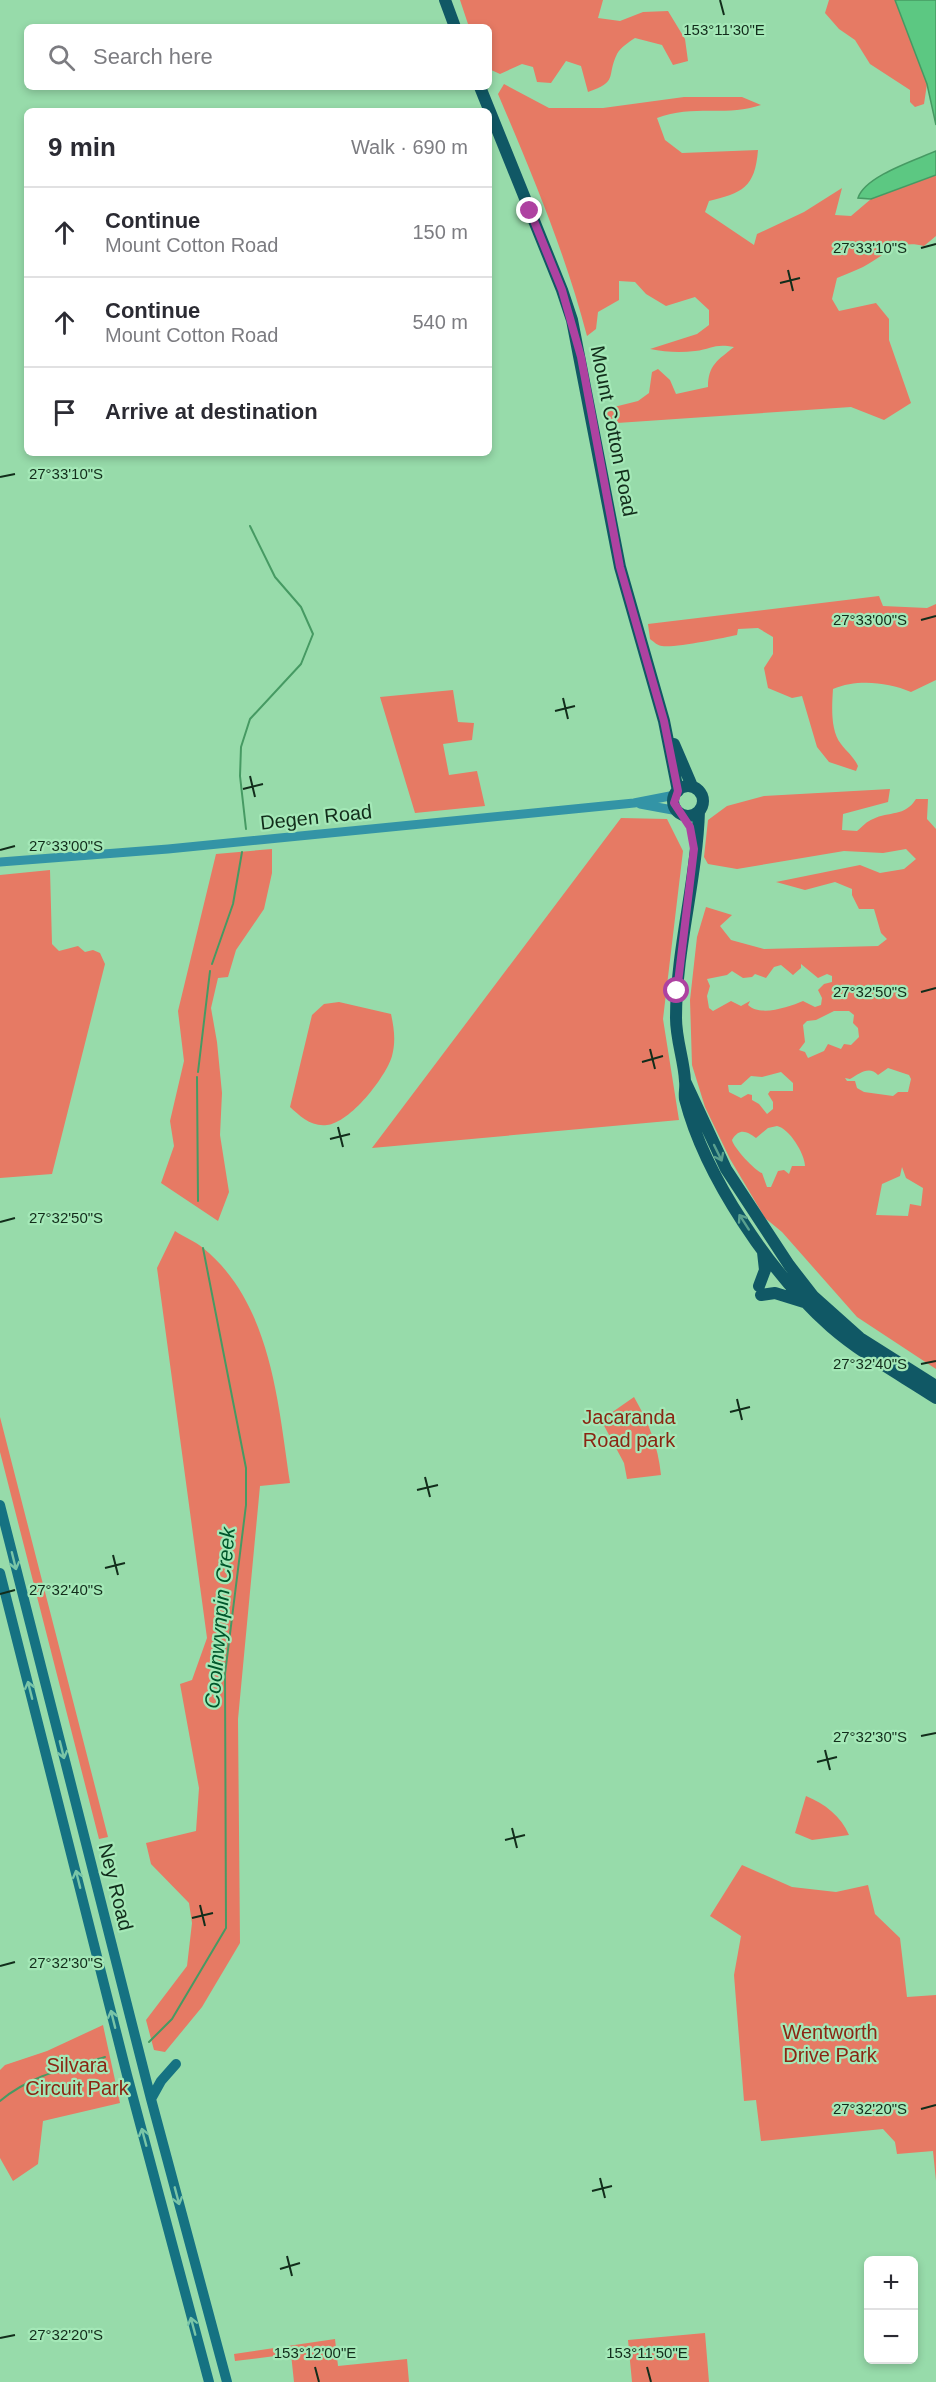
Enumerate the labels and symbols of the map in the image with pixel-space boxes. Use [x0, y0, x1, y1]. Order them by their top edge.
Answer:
text: 153°11'30"E [683, 21, 765, 38]
route end [516, 197, 542, 223]
text: 27°33'10"S [833, 239, 907, 256]
street label: Mount Cotton Road [587, 344, 641, 518]
text: 27°33'10"S [29, 465, 103, 482]
text: 27°33'00"S [833, 611, 907, 628]
street label: Degen Road [259, 800, 373, 834]
text: 27°33'00"S [29, 837, 103, 854]
route start [663, 977, 689, 1003]
text: 27°32'50"S [833, 983, 907, 1000]
one-way arrow [713, 1143, 725, 1161]
text: 27°32'50"S [29, 1209, 103, 1226]
one-way arrow [738, 1214, 751, 1231]
text: 27°32'40"S [833, 1355, 907, 1372]
park label: Jacaranda Road park [582, 1406, 677, 1451]
water label: Coolnwynpin Creek [200, 1525, 239, 1710]
one-way arrow [9, 1552, 21, 1571]
text: 27°32'40"S [29, 1581, 103, 1598]
one-way arrow [24, 1681, 35, 1700]
text: 27°32'30"S [833, 1728, 907, 1745]
one-way arrow [57, 1741, 69, 1760]
street label: Ney Road [95, 1841, 137, 1933]
one-way arrow [72, 1870, 84, 1889]
text: 27°32'30"S [29, 1954, 103, 1971]
one-way arrow [107, 2009, 119, 2028]
park label: Wentworth Drive Park [782, 2021, 878, 2066]
park label: Silvara Circuit Park [25, 2054, 130, 2099]
text: 27°32'20"S [833, 2100, 907, 2117]
one-way arrow [137, 2128, 149, 2147]
one-way arrow [172, 2186, 183, 2205]
one-way arrow [187, 2317, 199, 2336]
text: 27°32'20"S [29, 2326, 103, 2343]
text: 153°12'00"E [274, 2344, 356, 2361]
text: 153°11'50"E [606, 2344, 688, 2361]

